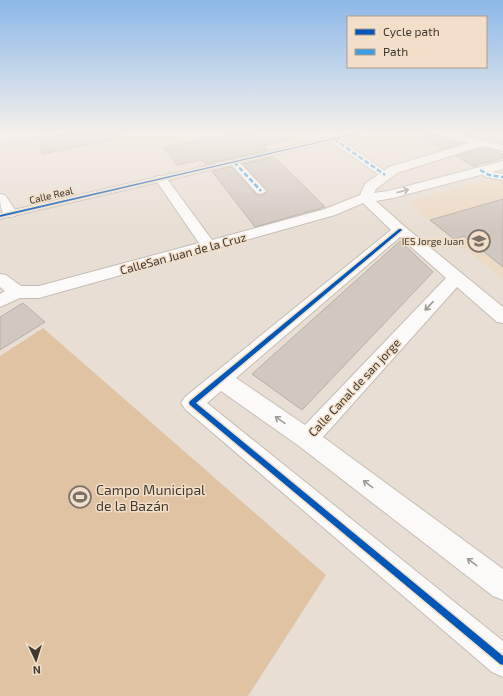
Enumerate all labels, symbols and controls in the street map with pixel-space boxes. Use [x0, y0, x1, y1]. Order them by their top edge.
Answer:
legend [347, 16, 487, 68]
text: Cycle path [383, 24, 440, 38]
text: Path [383, 44, 408, 58]
street label: Calle Real [28, 184, 74, 206]
one-way arrow [397, 187, 410, 194]
school or university icon: IES Jorge Juan [466, 228, 492, 254]
street label: CalleSan Juan de la Cruz [118, 229, 248, 277]
place label: IES Jorge Juan [402, 235, 464, 247]
one-way arrow [424, 301, 434, 311]
street label: Calle Canal de san jorge [305, 335, 404, 439]
one-way arrow [274, 416, 285, 424]
one-way arrow [362, 480, 373, 489]
place label: Campo Municipal de la Bazán [96, 481, 206, 514]
sports icon: Campo Municipal de la Bazán [67, 484, 93, 510]
one-way arrow [466, 558, 477, 566]
north arrow [16, 640, 56, 680]
text: N [32, 664, 41, 677]

